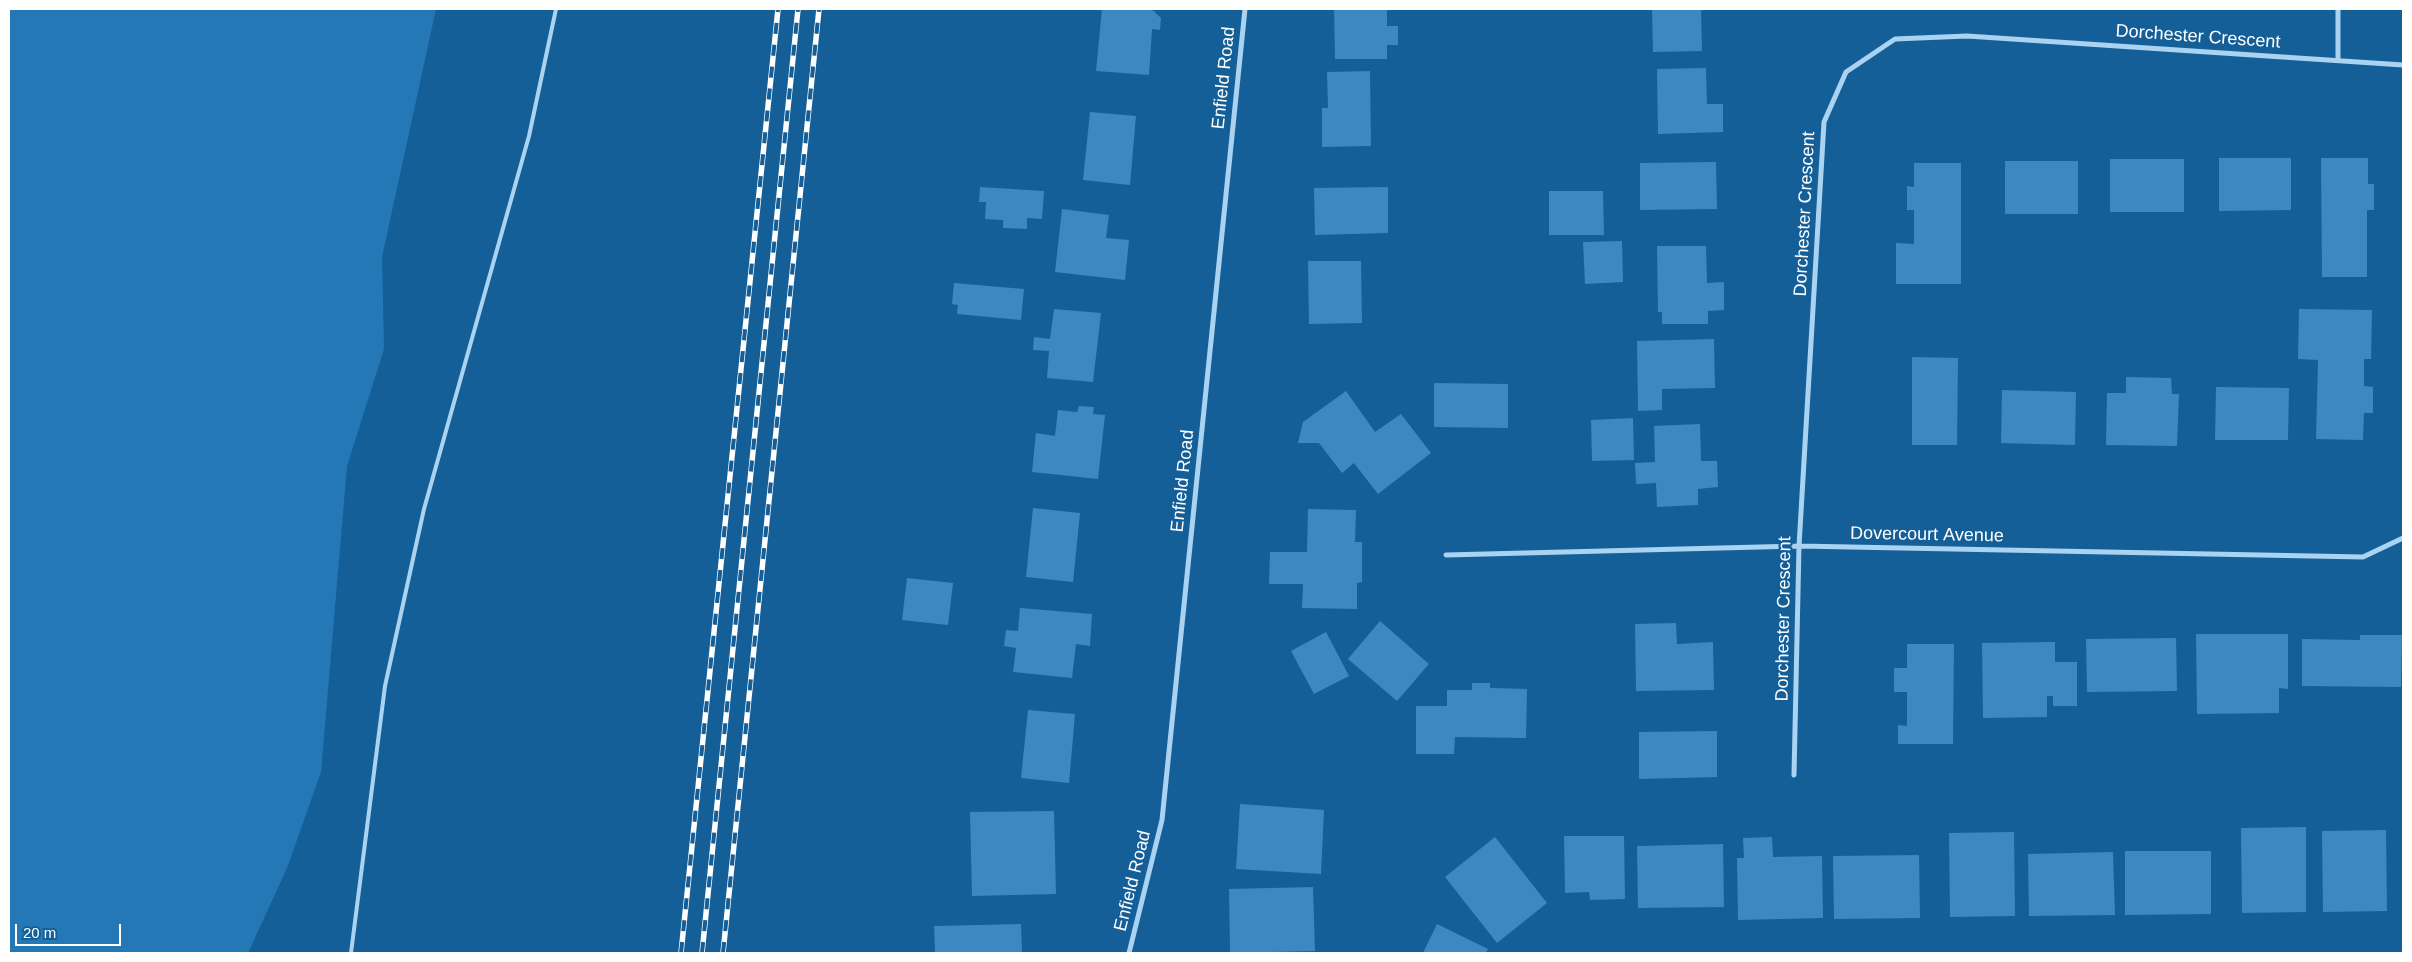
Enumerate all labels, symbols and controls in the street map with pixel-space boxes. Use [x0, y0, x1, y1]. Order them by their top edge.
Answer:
street label: Dorchester Crescent [2115, 20, 2281, 54]
street label: Enfield Road [1208, 26, 1240, 130]
street label: Dorchester Crescent [1790, 131, 1820, 297]
street label: Enfield Road [1167, 429, 1199, 533]
street label: Dovercourt Avenue [1850, 523, 2004, 547]
street label: Dorchester Crescent [1772, 536, 1796, 702]
street label: Enfield Road [1110, 828, 1156, 934]
scale bar [18, 914, 124, 946]
text: 20 m [23, 924, 56, 941]

